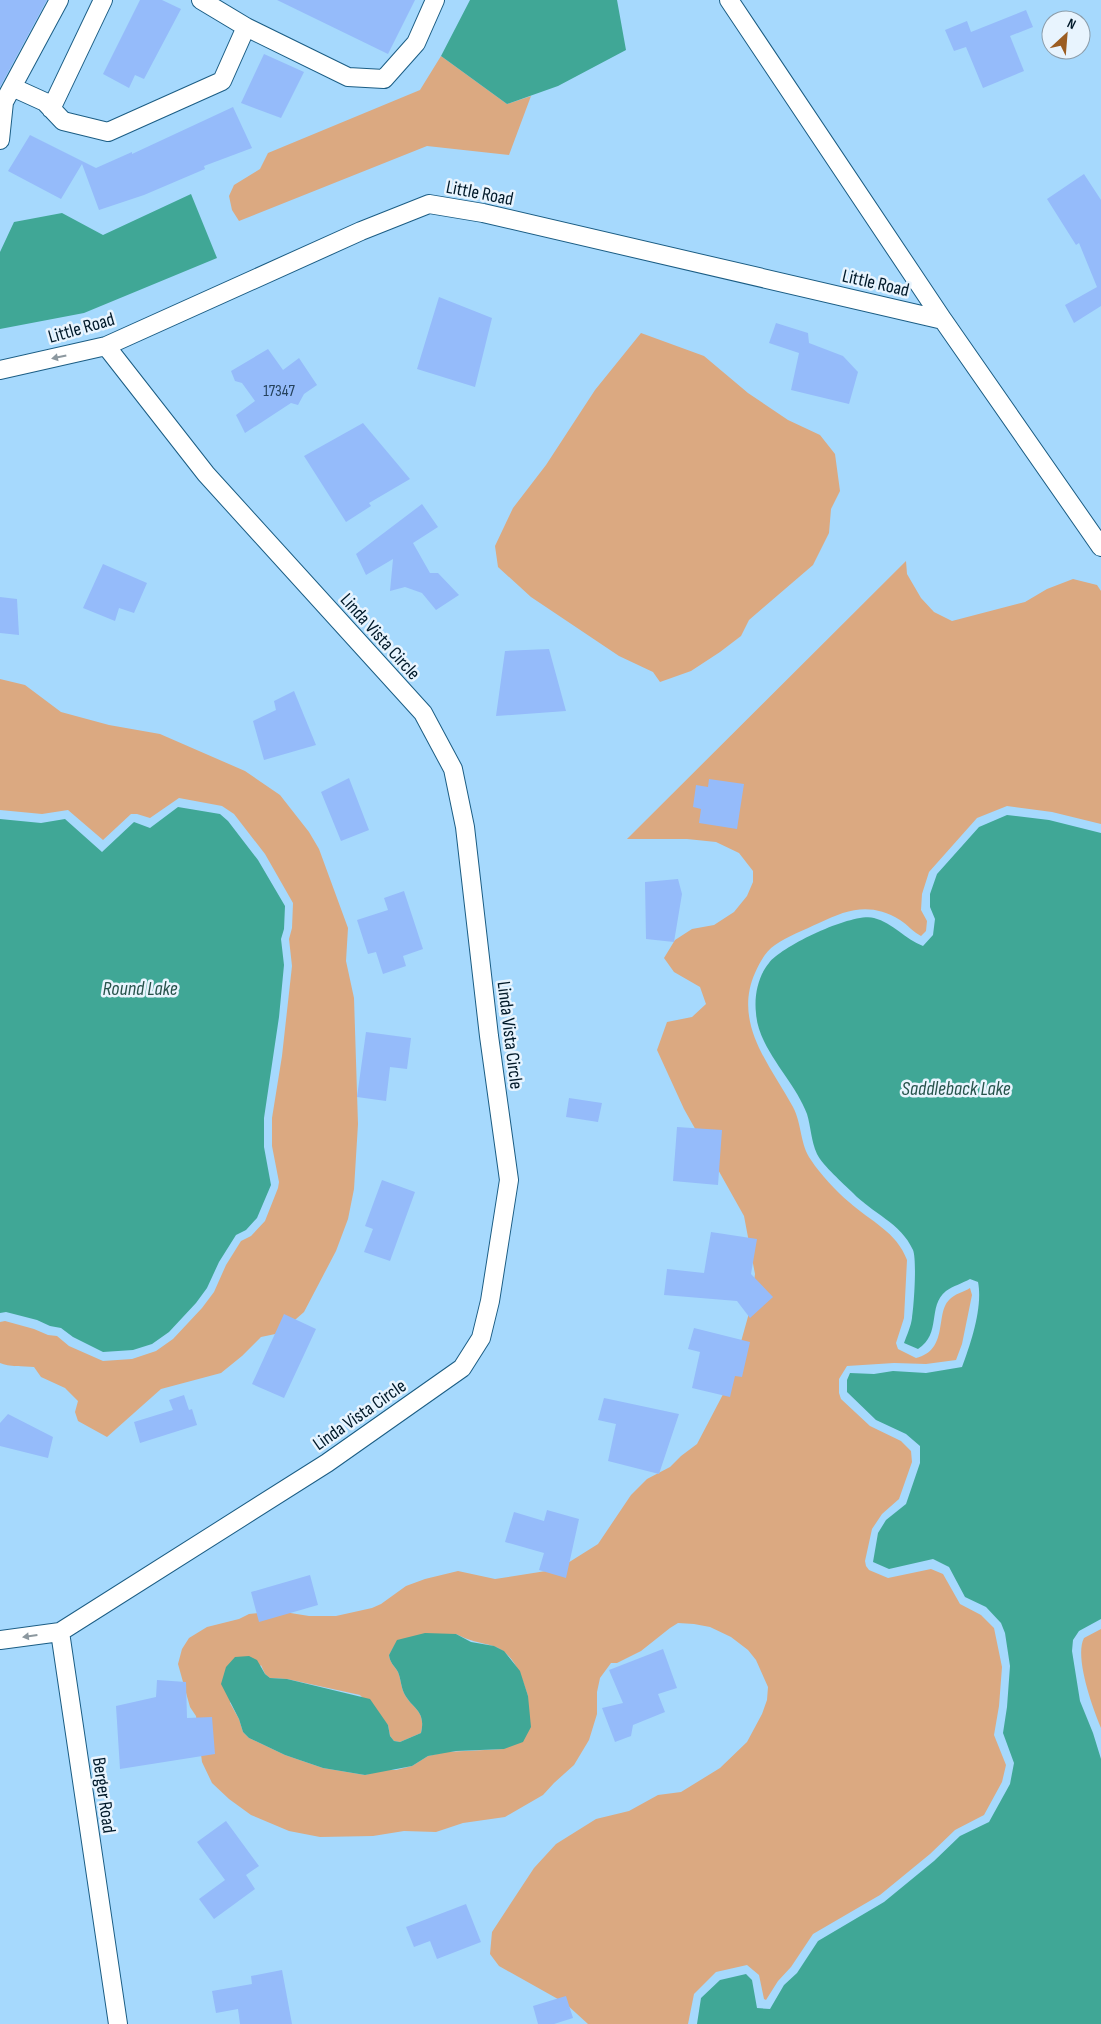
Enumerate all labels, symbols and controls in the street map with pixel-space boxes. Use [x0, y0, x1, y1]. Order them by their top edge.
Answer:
north arrow [1041, 10, 1091, 60]
text: N [1064, 14, 1079, 33]
street label: Little Road [444, 176, 515, 211]
street label: Little Road [840, 265, 911, 302]
street label: Little Road [46, 308, 117, 349]
one-way arrow [50, 353, 66, 361]
house number: 17347 [263, 382, 295, 401]
street label: Linda Vista Circle [335, 589, 425, 685]
water label: Round Lake [103, 977, 178, 1001]
street label: Linda Vista Circle [491, 980, 528, 1090]
water label: Saddleback Lake [902, 1077, 1011, 1101]
street label: Linda Vista Circle [309, 1375, 411, 1456]
one-way arrow [22, 1632, 38, 1640]
street label: Berger Road [87, 1756, 120, 1835]

